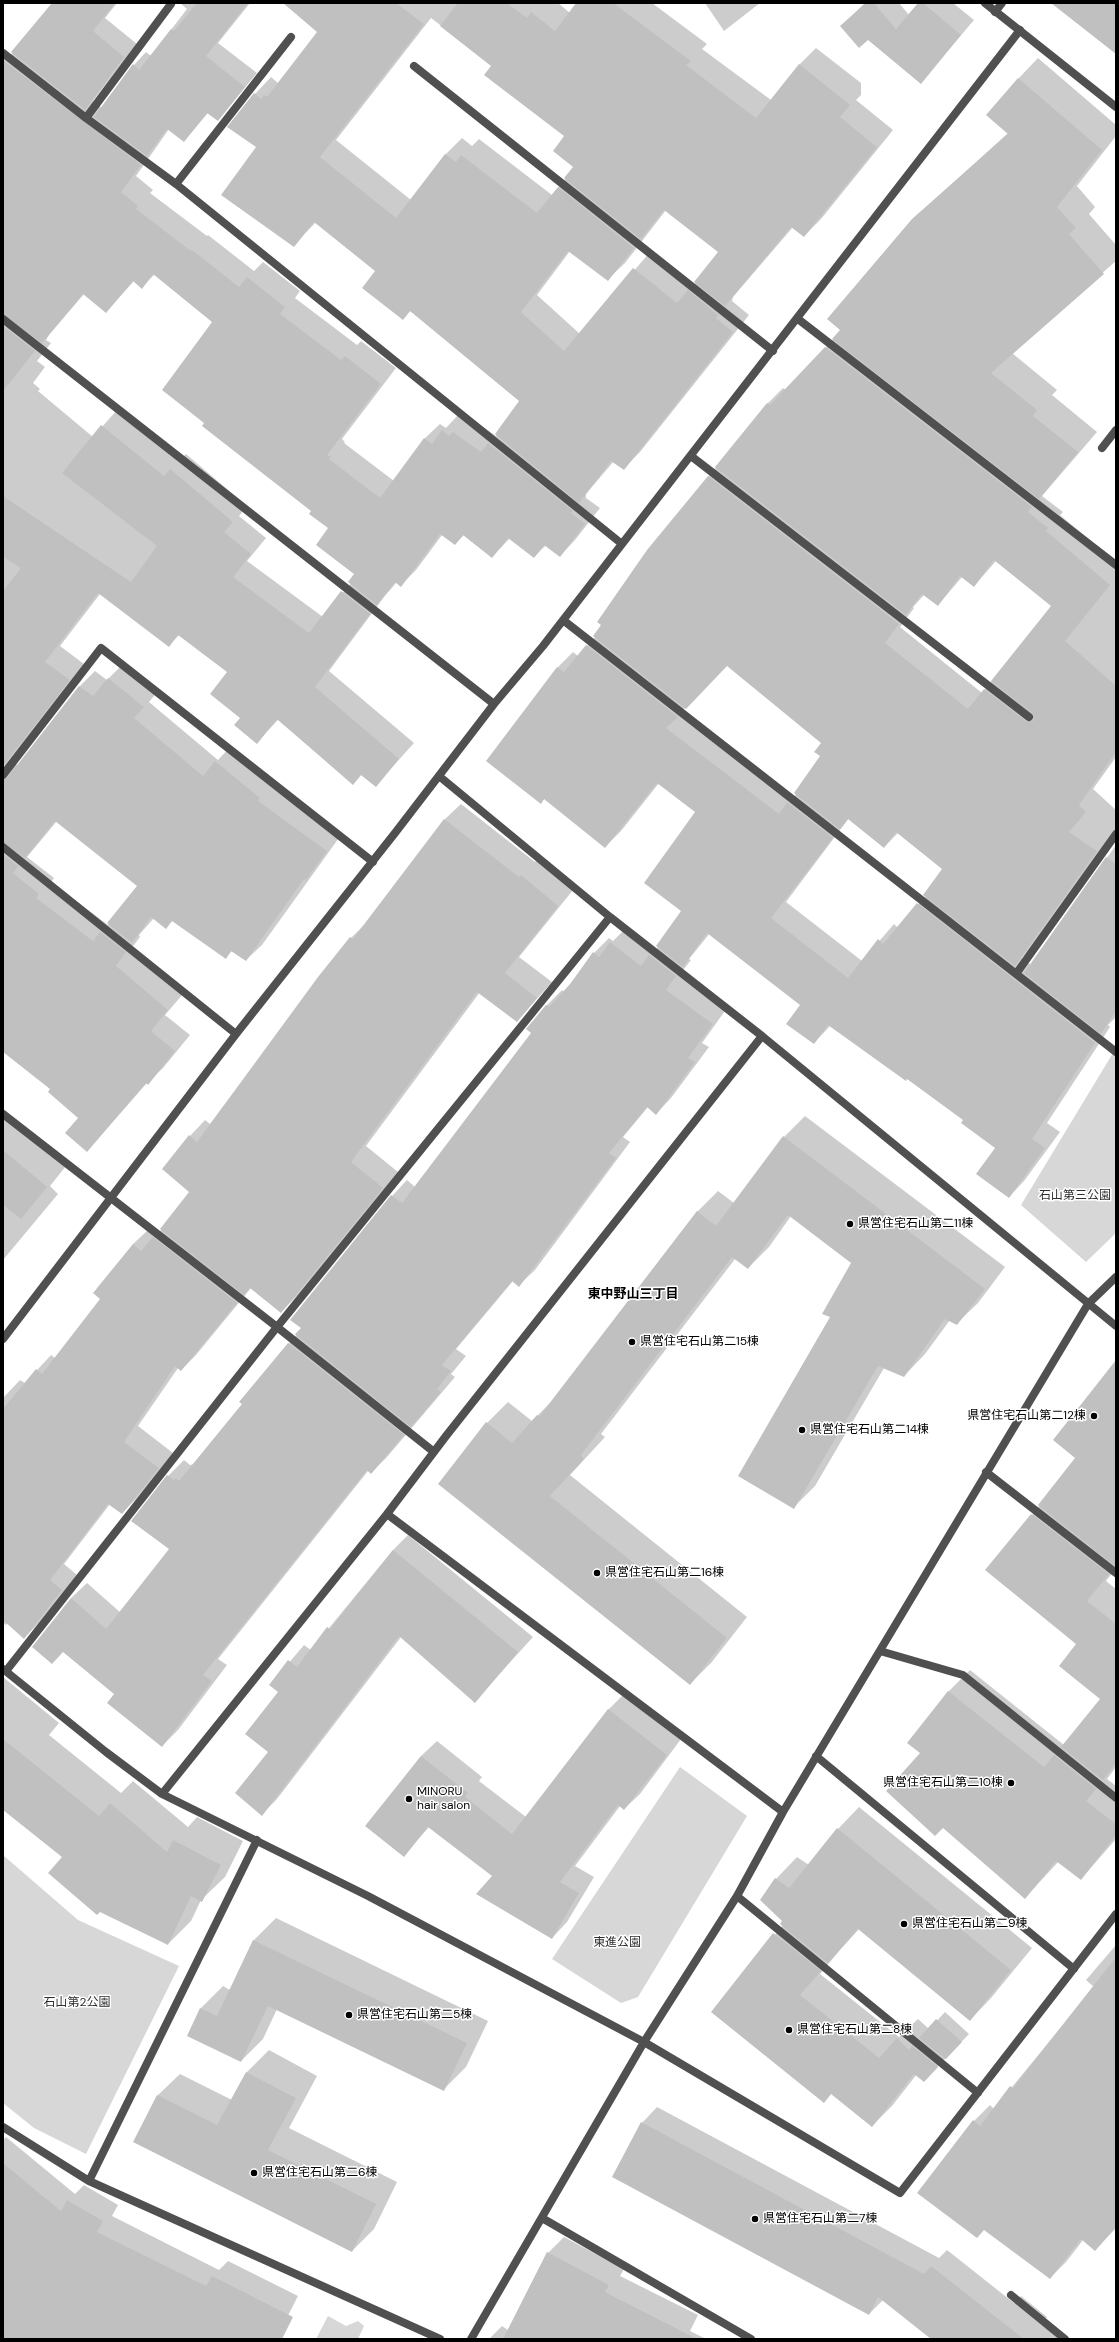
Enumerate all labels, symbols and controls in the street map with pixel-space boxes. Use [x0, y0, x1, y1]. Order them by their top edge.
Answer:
park label: 石山第三公園 [1039, 1189, 1111, 1203]
place label: 県営住宅石山第二11棟 [858, 1217, 973, 1231]
marker: 県営住宅石山第二11棟 [845, 1219, 855, 1229]
district label: 東中野山三丁目 [588, 1287, 678, 1303]
place label: 県営住宅石山第二15棟 [640, 1335, 759, 1349]
marker: 県営住宅石山第二15棟 [627, 1337, 637, 1347]
place label: 県営住宅石山第二12棟 [967, 1409, 1086, 1423]
marker: 県営住宅石山第二12棟 [1089, 1411, 1099, 1421]
place label: 県営住宅石山第二14棟 [810, 1423, 929, 1437]
marker: 県営住宅石山第二14棟 [797, 1425, 807, 1435]
place label: 県営住宅石山第二16棟 [605, 1566, 724, 1580]
marker: 県営住宅石山第二16棟 [592, 1568, 602, 1578]
place label: 県営住宅石山第二10棟 [883, 1776, 1003, 1790]
marker: 県営住宅石山第二10棟 [1006, 1778, 1016, 1788]
place label: MINORU hair salon [417, 1785, 470, 1813]
marker: MINORU hair salon [404, 1794, 414, 1804]
place label: 県営住宅石山第二9棟 [912, 1917, 1028, 1931]
marker: 県営住宅石山第二9棟 [899, 1919, 909, 1929]
park label: 東進公園 [593, 1936, 641, 1950]
park label: 石山第2公園 [44, 1996, 110, 2010]
place label: 県営住宅石山第二5棟 [357, 2008, 472, 2022]
marker: 県営住宅石山第二5棟 [344, 2010, 354, 2020]
place label: 県営住宅石山第二8棟 [797, 2023, 912, 2037]
marker: 県営住宅石山第二8棟 [784, 2025, 794, 2035]
place label: 県営住宅石山第二6棟 [262, 2166, 378, 2180]
marker: 県営住宅石山第二6棟 [249, 2168, 259, 2178]
place label: 県営住宅石山第二7棟 [763, 2212, 877, 2226]
marker: 県営住宅石山第二7棟 [750, 2214, 760, 2224]

